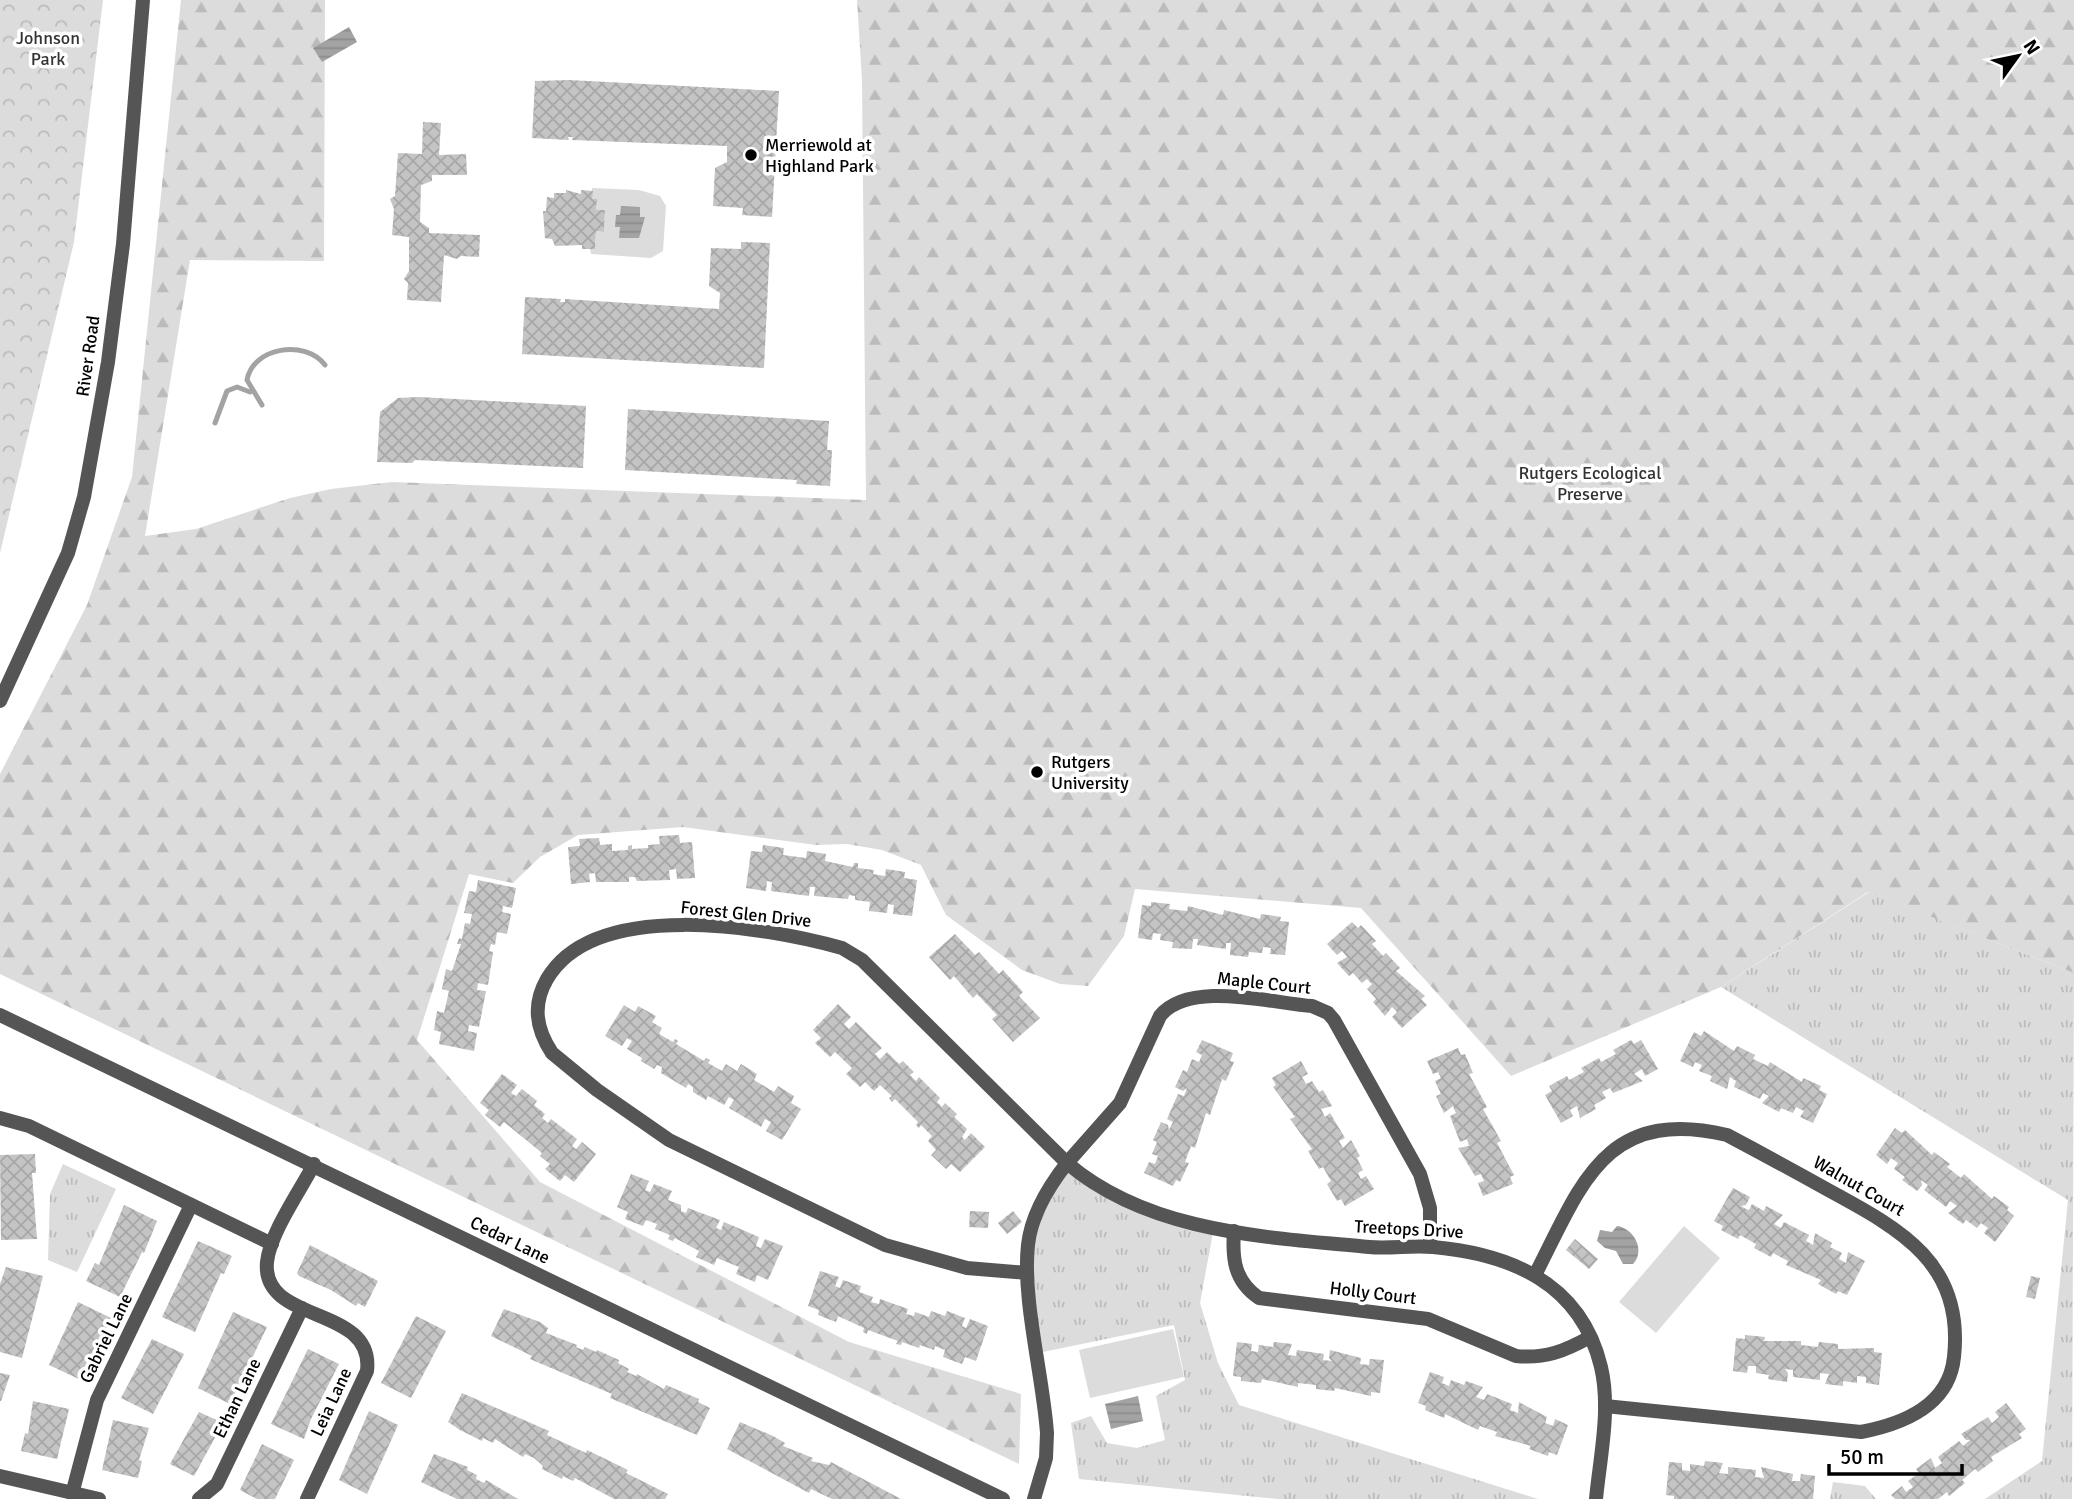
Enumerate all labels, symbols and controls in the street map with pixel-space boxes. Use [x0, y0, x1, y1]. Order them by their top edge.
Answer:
north arrow [1983, 21, 2053, 91]
park label: Johnson Park [16, 27, 80, 70]
text: N [2018, 35, 2045, 59]
place label: Merriewold at Highland Park [765, 134, 874, 177]
marker: Merriewold at Highland Park [743, 147, 759, 163]
street label: River Road [71, 314, 105, 398]
park label: Rutgers Ecological Preserve [1519, 462, 1661, 505]
place label: Rutgers University [1051, 751, 1129, 794]
marker: Rutgers University [1029, 764, 1045, 780]
street label: Forest Glen Drive [680, 896, 812, 932]
street label: Maple Court [1216, 967, 1312, 999]
street label: Walnut Court [1809, 1151, 1909, 1221]
street label: Cedar Lane [466, 1211, 554, 1269]
street label: Treetops Drive [1354, 1215, 1464, 1243]
street label: Holly Court [1328, 1277, 1418, 1309]
street label: Gabriel Lane [75, 1289, 137, 1387]
street label: Ethan Lane [208, 1354, 266, 1442]
street label: Leia Lane [306, 1364, 356, 1440]
scale bar [1829, 1432, 1962, 1476]
text: 50 m [1840, 1444, 1884, 1470]

